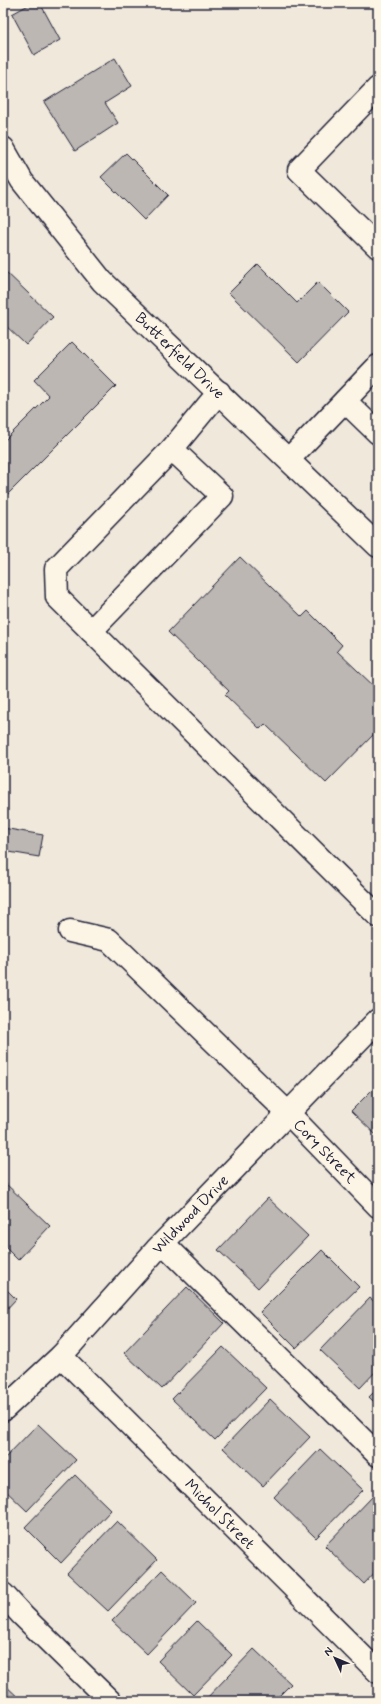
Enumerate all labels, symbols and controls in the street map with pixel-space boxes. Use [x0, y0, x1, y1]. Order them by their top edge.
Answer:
street label: Butterfield Drive [130, 308, 229, 404]
street label: Cory Street [289, 1114, 361, 1188]
street label: Wildwood Drive [147, 1170, 234, 1259]
street label: Michol Street [180, 1474, 260, 1554]
north arrow [315, 1638, 355, 1678]
text: N [321, 1644, 336, 1659]

